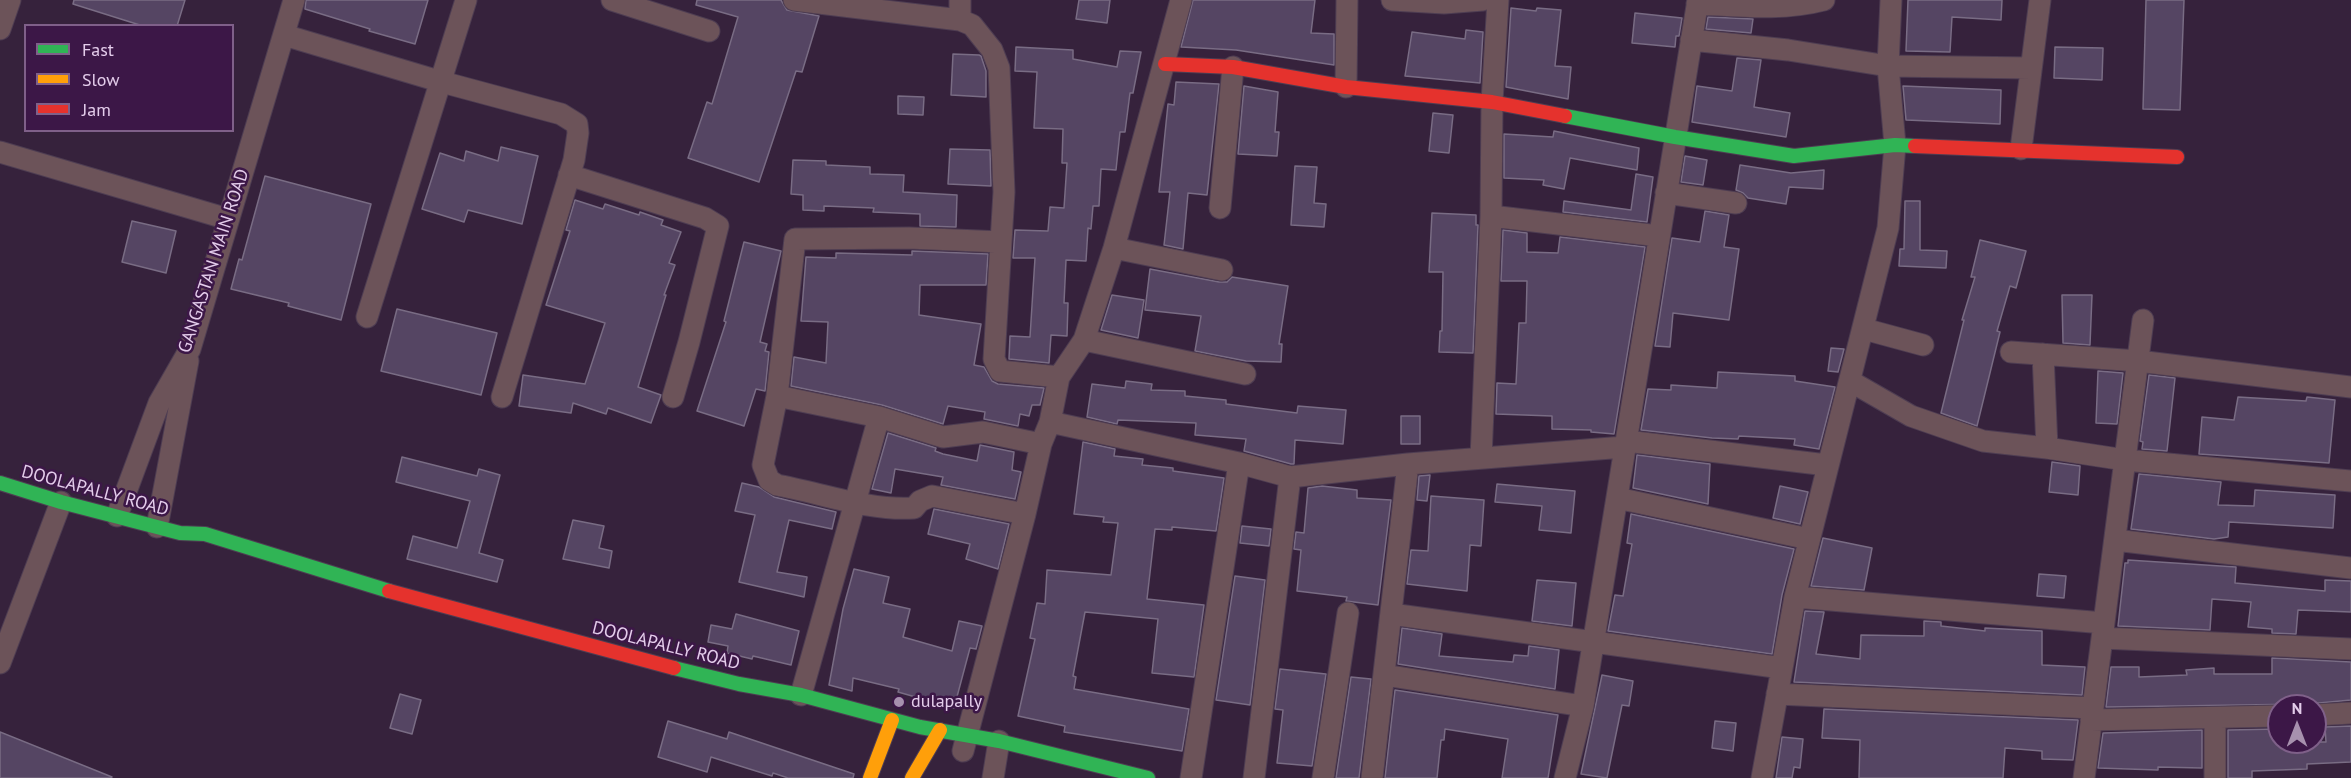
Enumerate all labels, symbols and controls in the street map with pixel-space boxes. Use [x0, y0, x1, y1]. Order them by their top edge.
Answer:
legend [24, 24, 234, 132]
text: Fast [82, 38, 114, 61]
text: Slow [82, 68, 120, 91]
text: Jam [82, 98, 111, 121]
street label: GANGASTAN MAIN ROAD [174, 166, 254, 356]
street label: DOOLAPALLY ROAD [19, 461, 171, 521]
street label: DOOLAPALLY ROAD [590, 617, 742, 675]
place label: dulapally [911, 691, 982, 713]
north arrow [2267, 694, 2327, 754]
marker: dulapally [892, 695, 906, 709]
text: N [2292, 698, 2302, 718]

